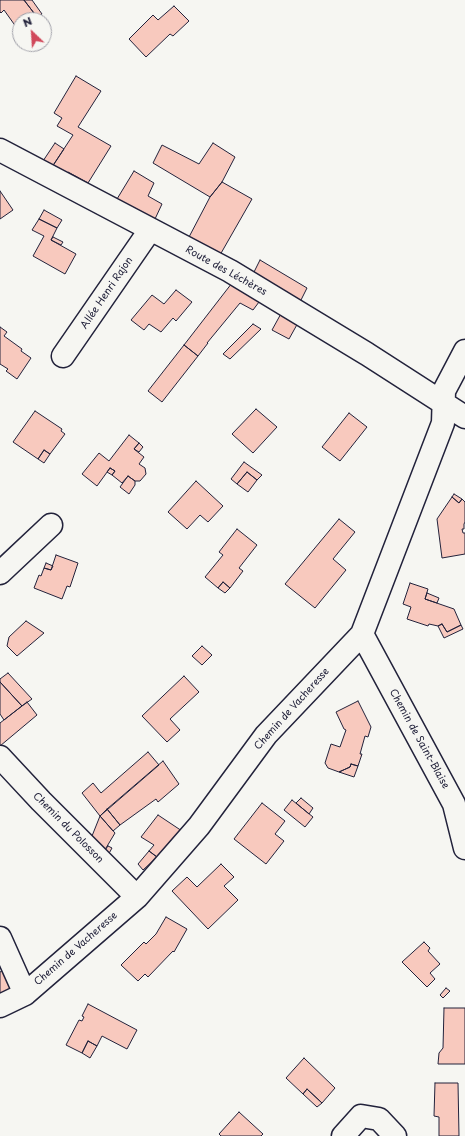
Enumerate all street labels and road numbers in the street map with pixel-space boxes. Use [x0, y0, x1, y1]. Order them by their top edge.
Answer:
street label: Route des Léchères [183, 244, 269, 298]
street label: Allée Henri Rajon [79, 255, 135, 331]
street label: Chemin de Vacheresse [252, 666, 332, 752]
street label: Chemin de Saint-Blaise [387, 687, 451, 791]
street label: Chemin du Polosson [30, 790, 106, 866]
street label: Chemin de Vacheresse [32, 910, 120, 988]

